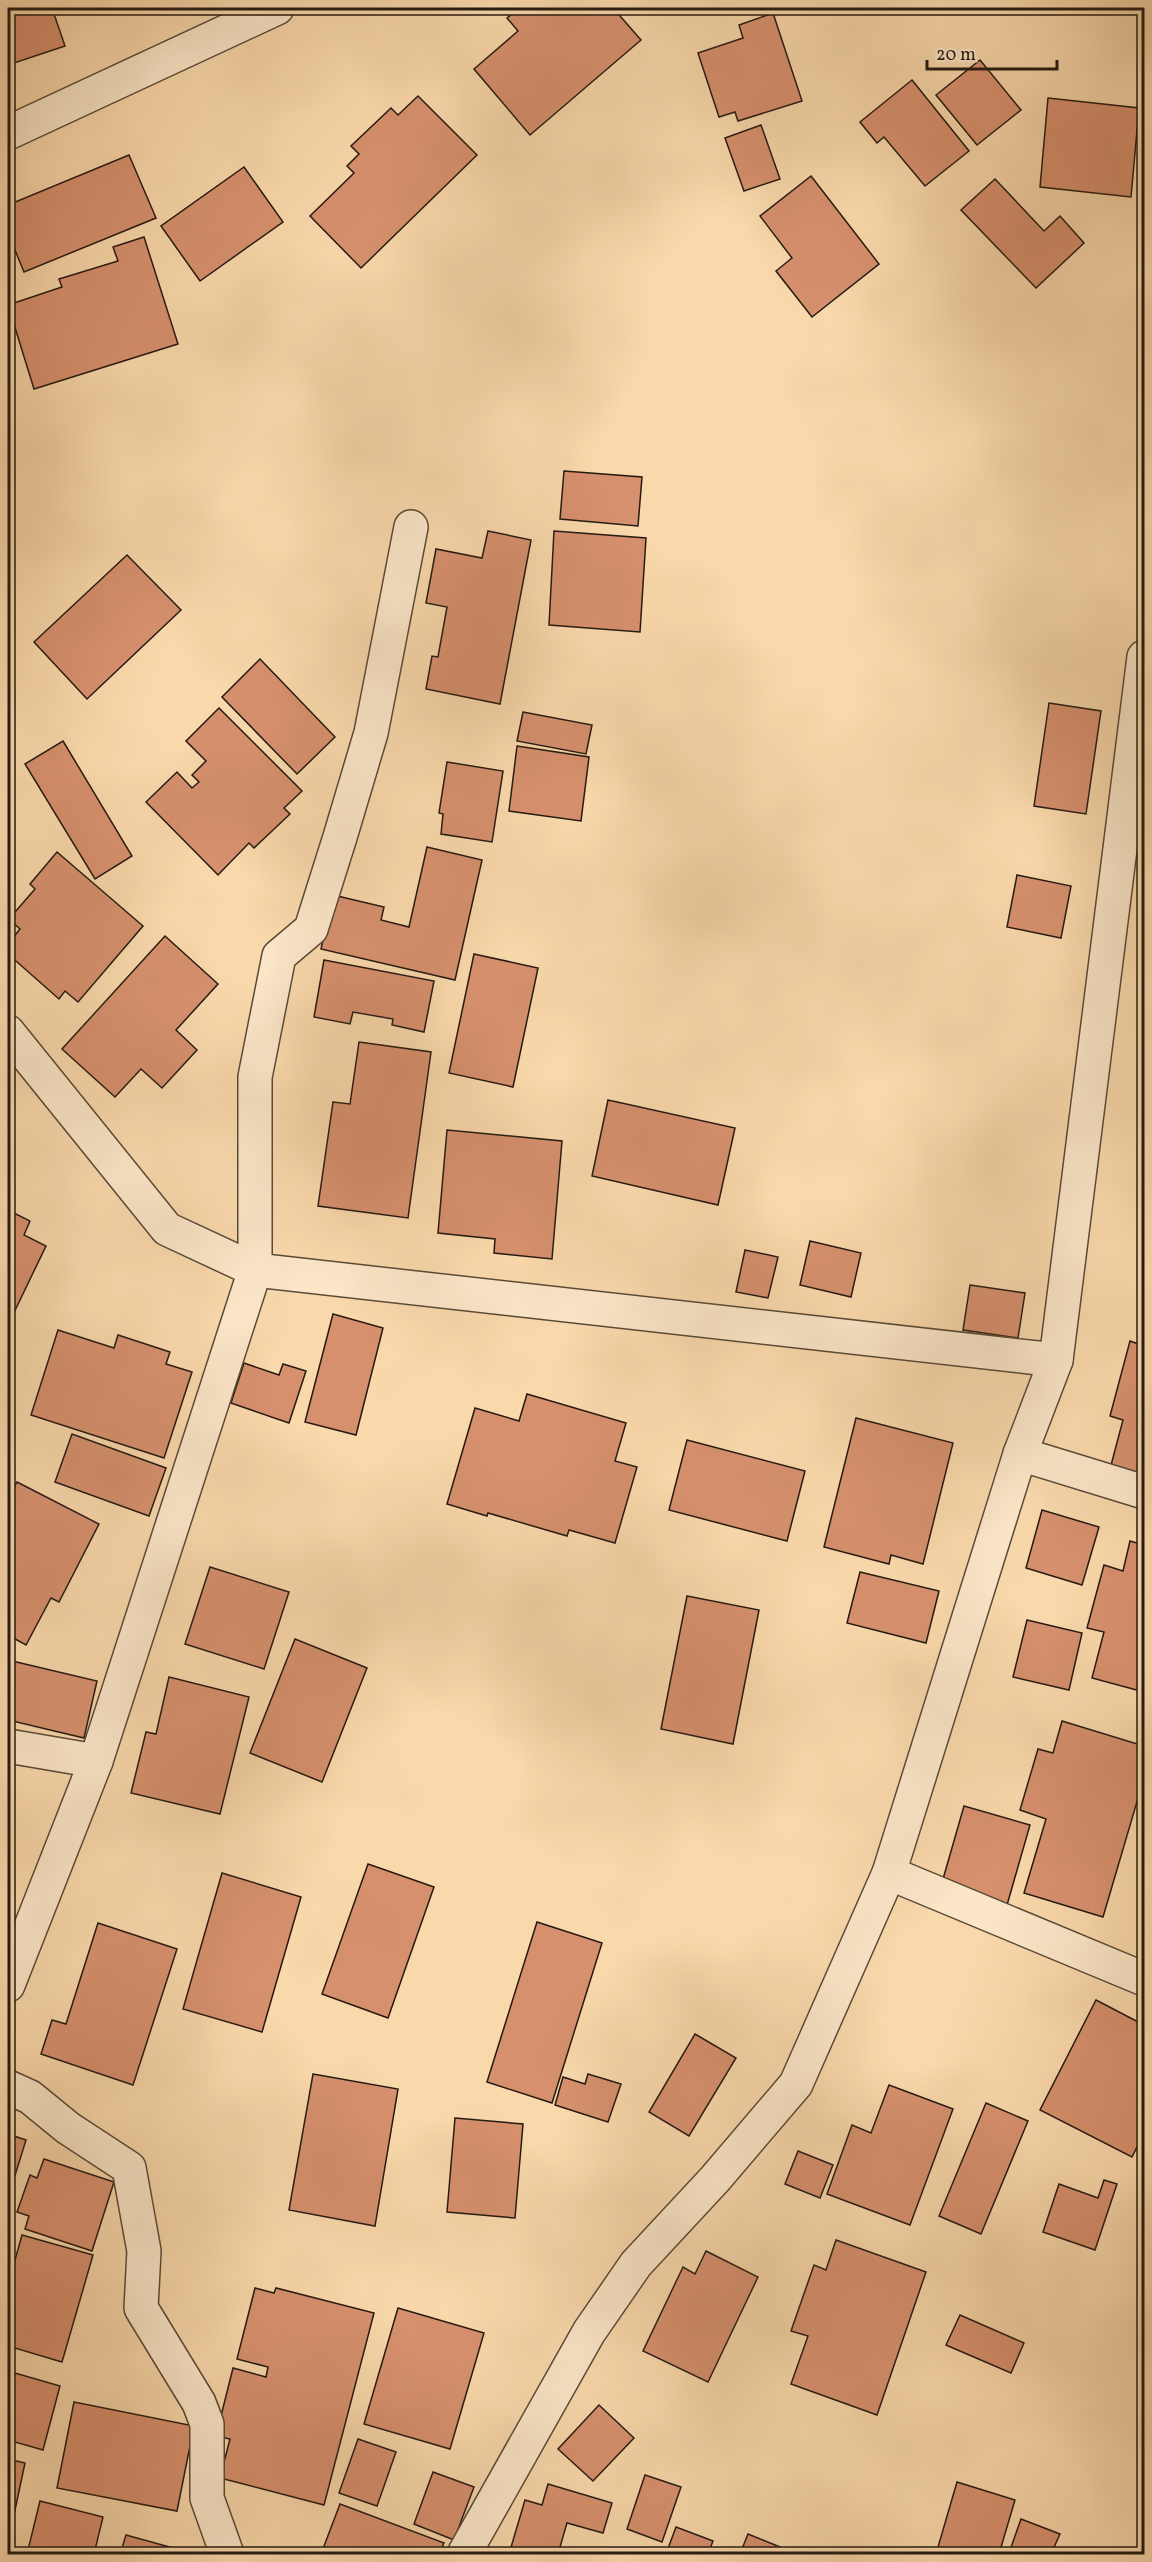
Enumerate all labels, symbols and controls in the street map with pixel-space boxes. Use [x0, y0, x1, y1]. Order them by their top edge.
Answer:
scale bar [927, 33, 1058, 71]
text: 20 m [936, 43, 976, 68]

